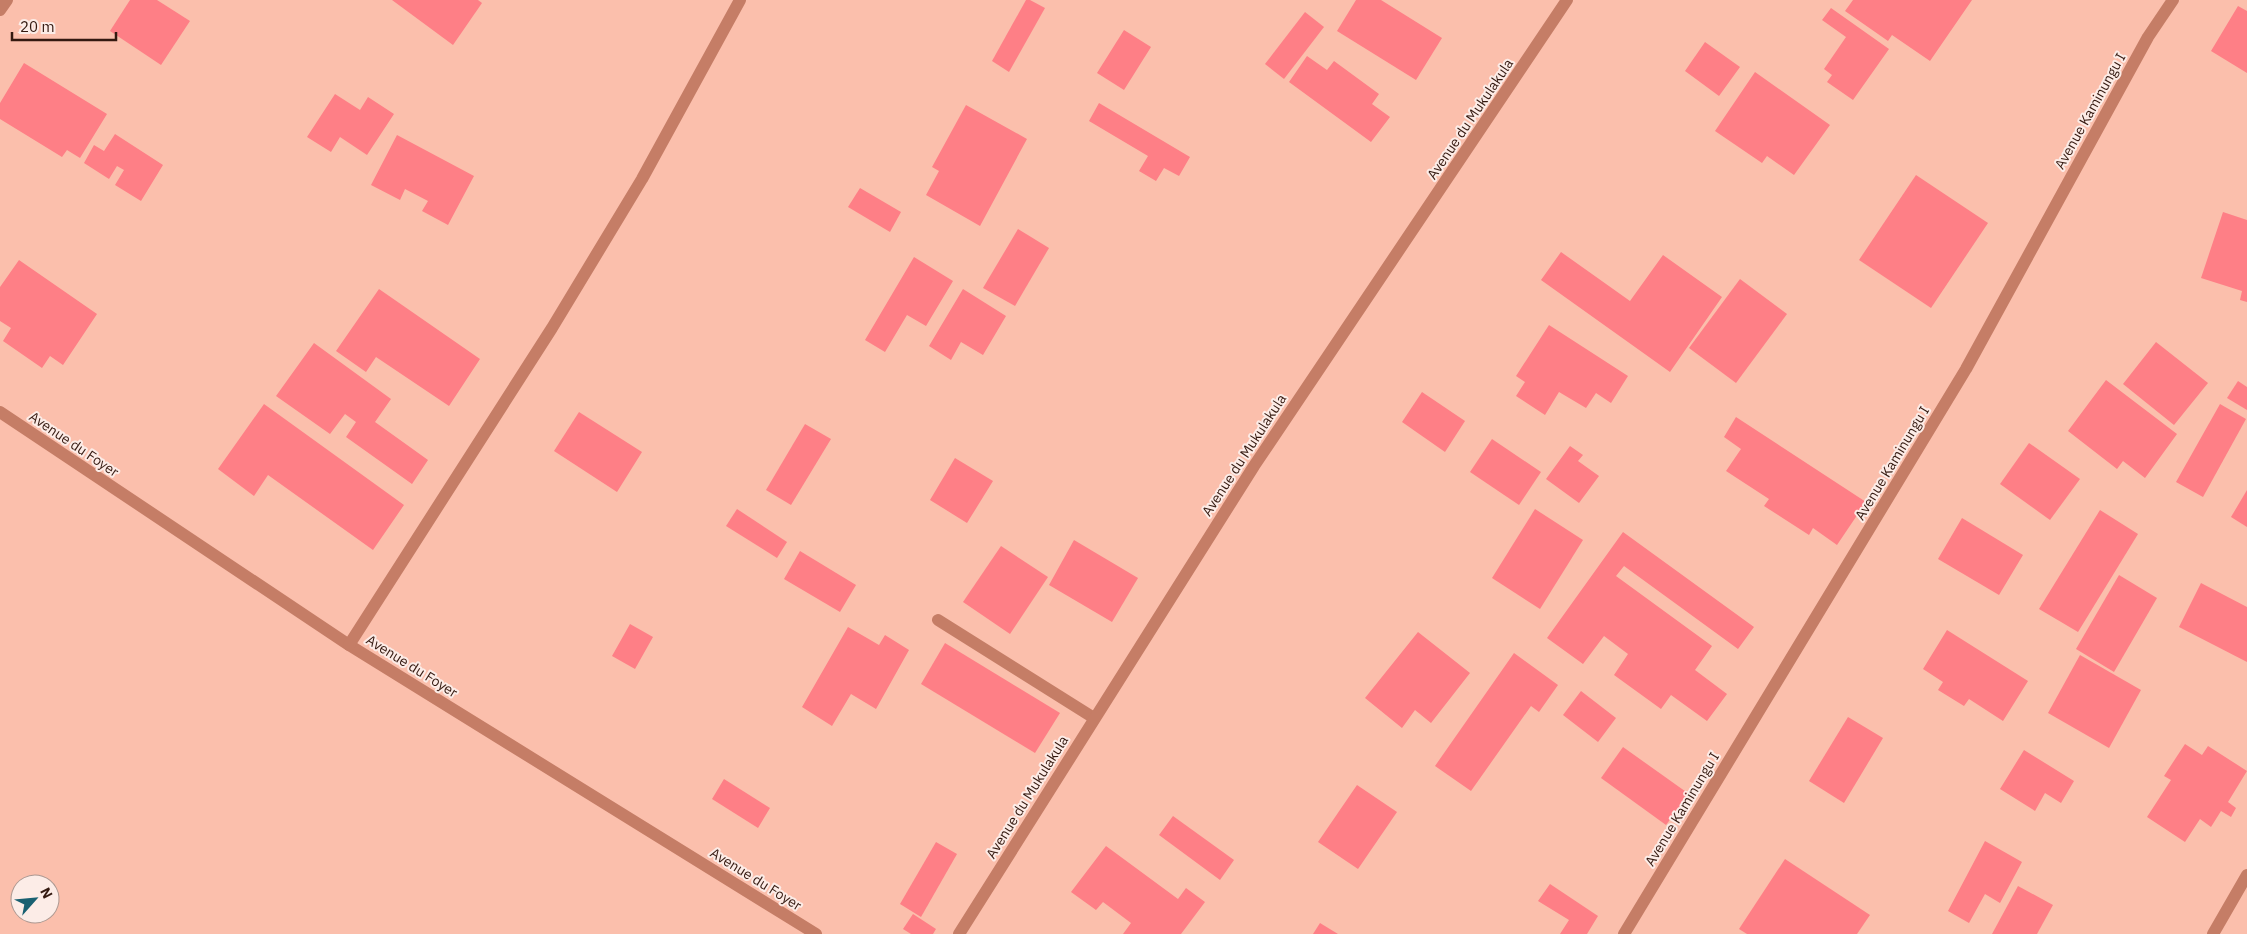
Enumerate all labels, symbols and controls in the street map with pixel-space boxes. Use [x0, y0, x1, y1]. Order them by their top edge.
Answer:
scale bar [12, 10, 116, 42]
text: 20 m [20, 17, 55, 36]
street label: Avenue Kaminungu I [2051, 50, 2129, 172]
street label: Avenue du Mukulakula [1423, 55, 1517, 183]
street label: Avenue du Mukulakula [1198, 390, 1290, 519]
street label: Avenue Kaminungu I [1851, 403, 1933, 523]
street label: Avenue du Foyer [26, 407, 122, 481]
street label: Avenue du Foyer [363, 631, 461, 701]
street label: Avenue du Mukulakula [982, 732, 1072, 862]
street label: Avenue Kaminungu I [1641, 749, 1723, 869]
street label: Avenue du Foyer [707, 844, 805, 914]
north arrow [10, 874, 60, 924]
text: N [36, 884, 57, 902]

